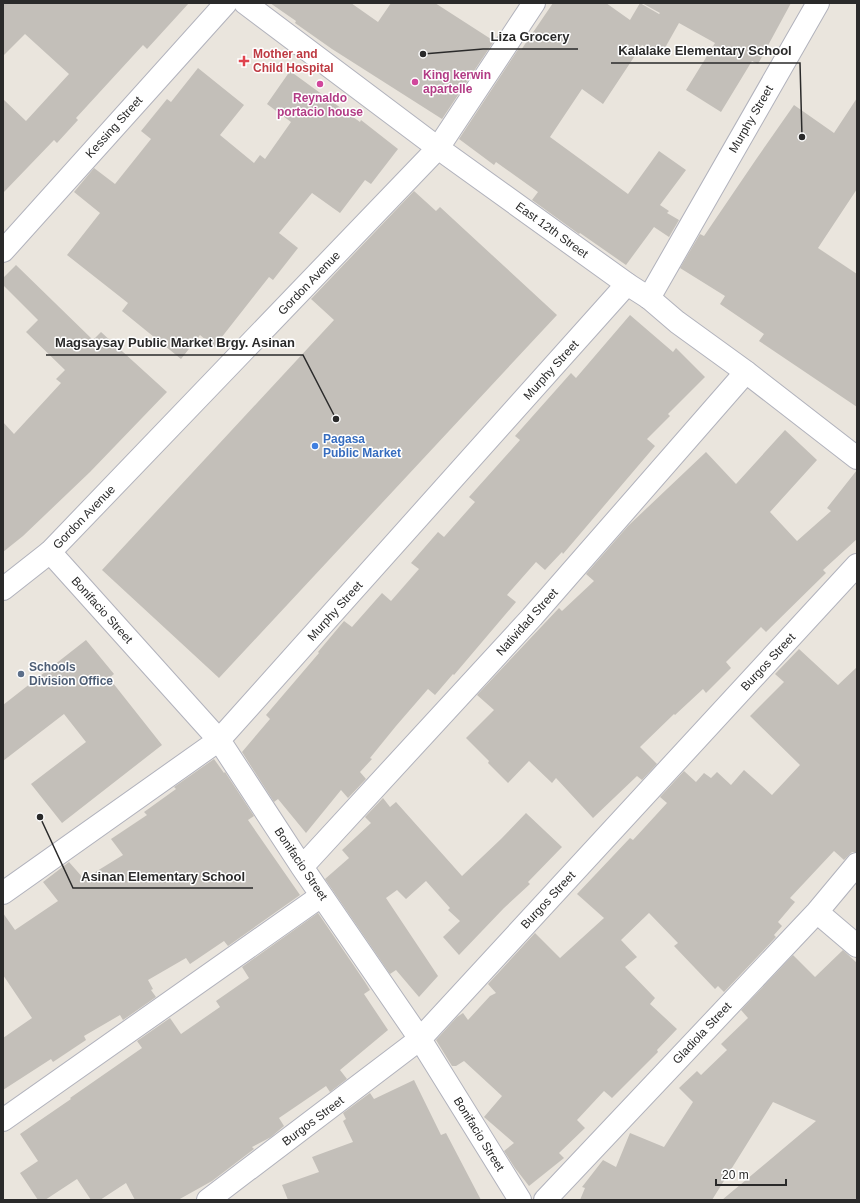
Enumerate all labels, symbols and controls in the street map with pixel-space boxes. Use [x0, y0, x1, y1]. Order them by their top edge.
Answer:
callout: Liza Grocery [483, 24, 578, 49]
text: Liza Grocery [491, 29, 570, 44]
callout: Kalalake Elementary School [611, 38, 800, 63]
text: Kalalake Elementary School [618, 43, 792, 58]
place label: Mother and Child Hospital [253, 47, 334, 75]
marker: Mother and Child Hospital [238, 55, 250, 67]
place label: King kerwin apartelle [423, 68, 491, 96]
marker: King kerwin apartelle [410, 77, 420, 87]
marker: Reynaldo portacio house [315, 79, 325, 89]
street label: Murphy Street [726, 82, 776, 155]
place label: Reynaldo portacio house [277, 91, 363, 119]
street label: Kessing Street [83, 93, 146, 161]
street label: East 12th Street [513, 199, 591, 261]
street label: Gordon Avenue [275, 248, 343, 318]
callout: Magsaysay Public Market Brgy. Asinan [46, 330, 303, 355]
text: Magsaysay Public Market Brgy. Asinan [55, 335, 295, 350]
street label: Murphy Street [521, 337, 582, 403]
place label: Pagasa Public Market [323, 432, 401, 460]
marker: Pagasa Public Market [310, 441, 320, 451]
street label: Gordon Avenue [50, 482, 118, 552]
street label: Bonifacio Street [68, 574, 136, 647]
street label: Murphy Street [305, 578, 366, 644]
street label: Natividad Street [493, 585, 561, 658]
street label: Burgos Street [738, 630, 799, 694]
place label: Schools Division Office [29, 660, 113, 688]
marker: Schools Division Office [16, 669, 26, 679]
street label: Bonifacio Street [272, 825, 331, 904]
callout: Asinan Elementary School [73, 863, 253, 888]
street label: Burgos Street [518, 868, 579, 932]
text: Asinan Elementary School [81, 869, 245, 884]
street label: Gladiola Street [670, 999, 735, 1067]
street label: Burgos Street [279, 1093, 347, 1149]
street label: Bonifacio Street [451, 1094, 508, 1174]
scale bar [716, 1161, 786, 1187]
text: 20 m [722, 1168, 749, 1182]

